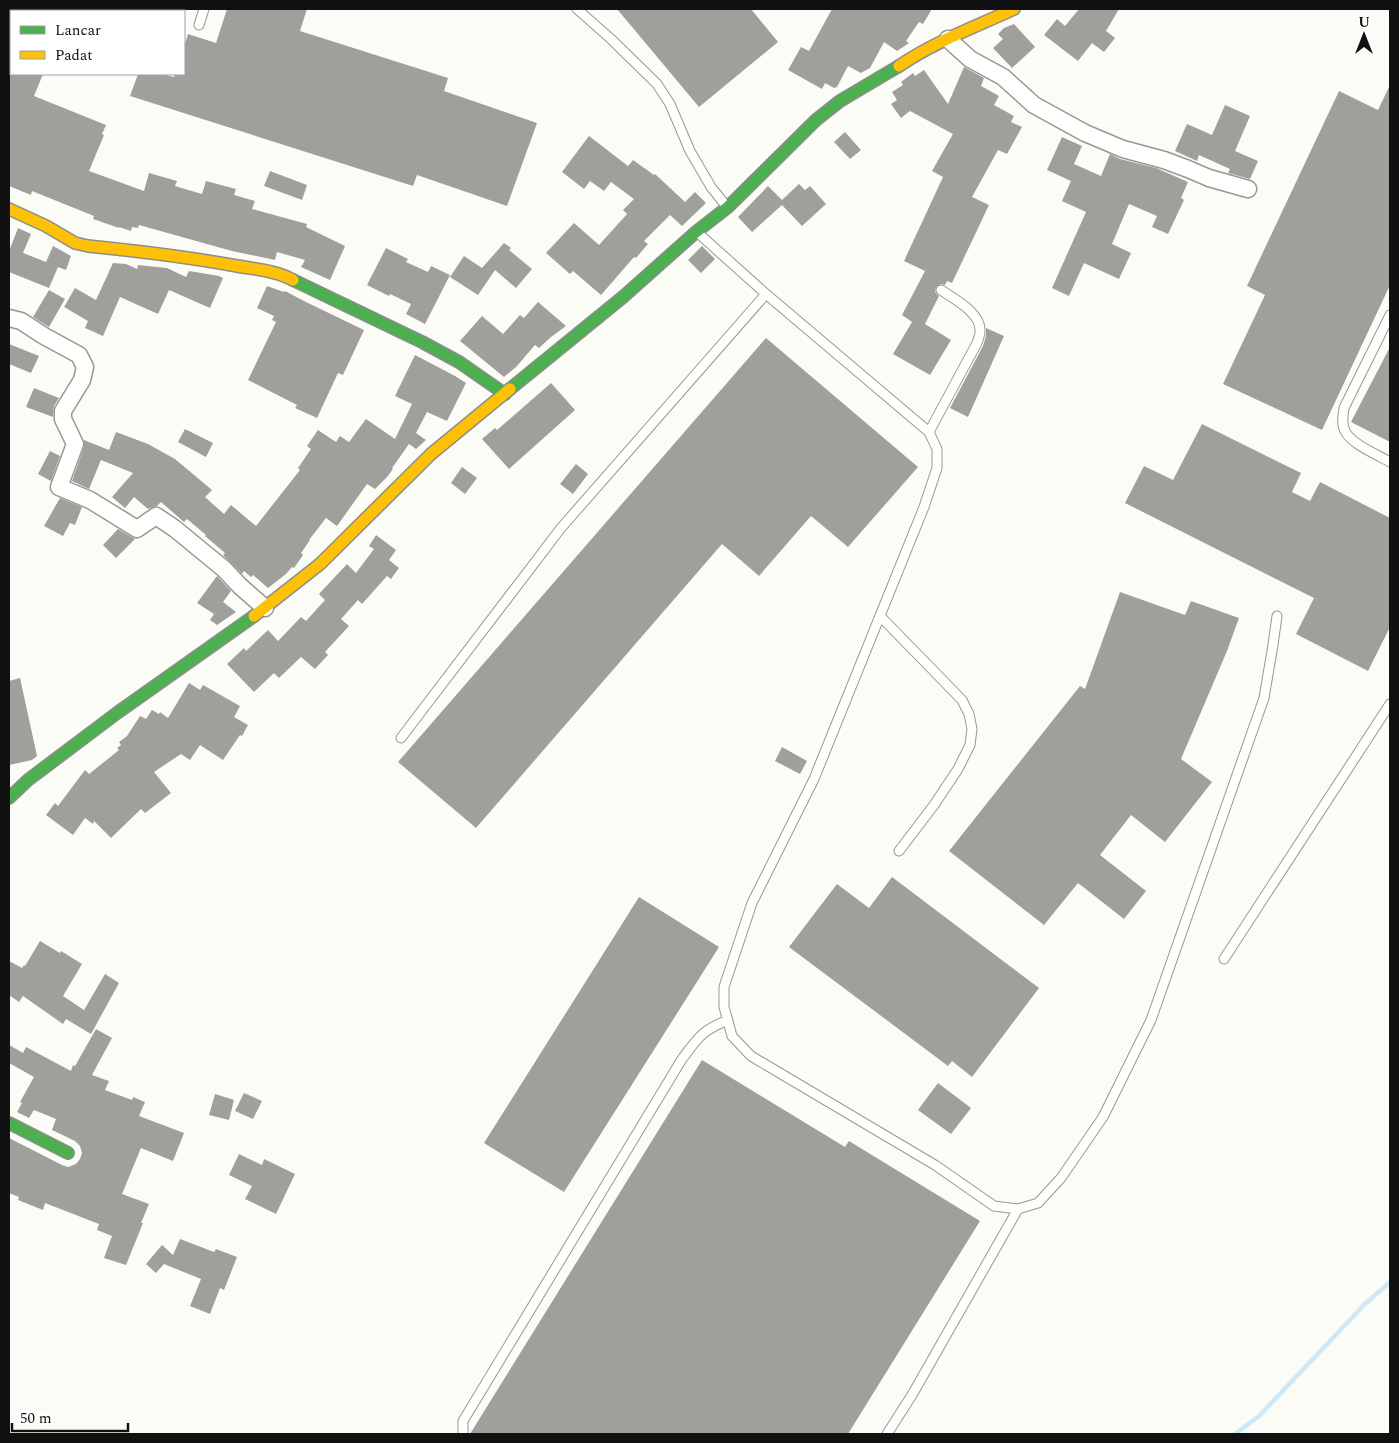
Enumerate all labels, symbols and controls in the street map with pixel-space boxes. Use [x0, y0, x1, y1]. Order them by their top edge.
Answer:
legend [10, 10, 185, 75]
north arrow [1339, 10, 1389, 60]
text: U [1358, 12, 1370, 33]
text: Lancar [55, 19, 101, 42]
text: Padat [55, 44, 93, 67]
scale bar [12, 1400, 129, 1432]
text: 50 m [20, 1407, 52, 1430]

